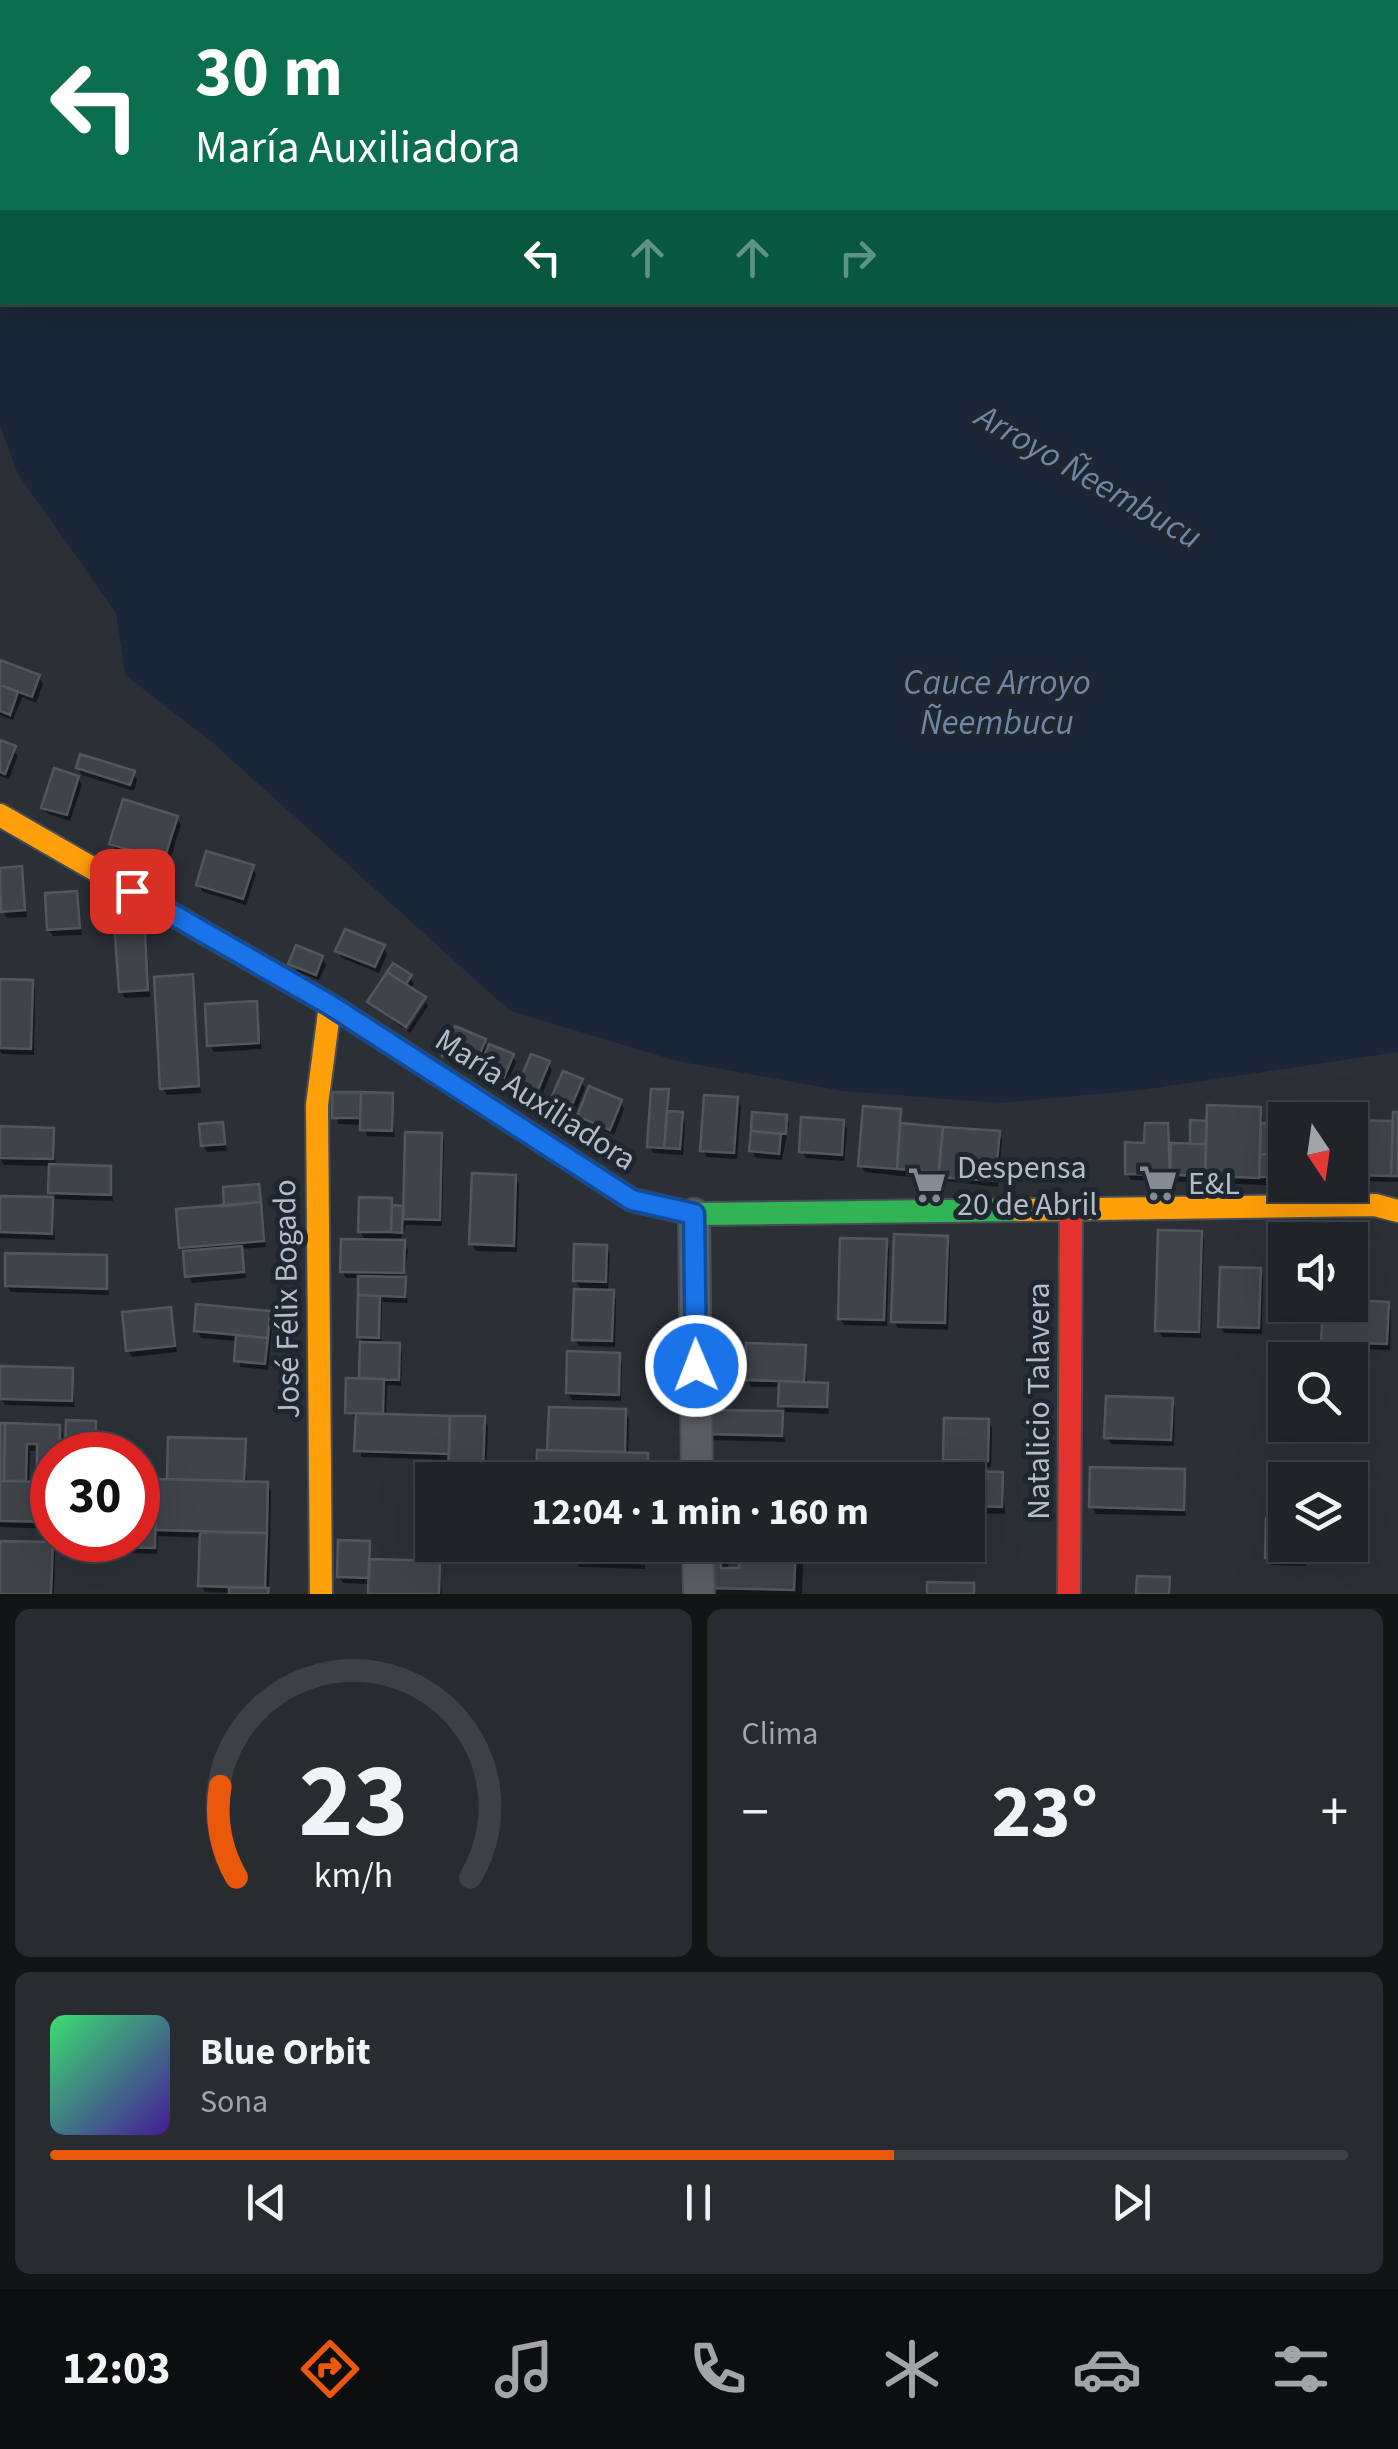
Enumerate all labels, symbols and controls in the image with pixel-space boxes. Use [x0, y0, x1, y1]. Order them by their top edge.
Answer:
text: 30 m [195, 23, 343, 123]
icon: left [30, 40, 160, 170]
text: María Auxiliadora [195, 116, 520, 180]
icon: left [515, 230, 570, 285]
icon: ahead [620, 230, 675, 285]
icon: ahead [725, 230, 780, 285]
icon: right [830, 230, 885, 285]
water label: Arroyo Ñeembucu [965, 391, 1211, 562]
water label: Cauce Arroyo Ñeembucu [903, 658, 1091, 748]
pin [90, 849, 175, 934]
icon: arrive [105, 864, 160, 919]
street label: María Auxiliadora [426, 1018, 645, 1182]
north arrow [1268, 1102, 1368, 1202]
map controls [1268, 1102, 1368, 1562]
place label: Despensa 20 de Abril [957, 1145, 1097, 1228]
place label: E&L [1188, 1161, 1240, 1207]
supermarket icon: E&L [1137, 1162, 1179, 1204]
supermarket icon: Despensa 20 de Abril [906, 1164, 948, 1206]
street label: José Félix Bogado [262, 1179, 312, 1419]
button: sound [1268, 1222, 1368, 1322]
street label: Natalicio Talavera [1016, 1282, 1062, 1520]
position arrow [644, 1314, 748, 1418]
button: search [1268, 1342, 1368, 1442]
speed limit sign: 30 [30, 1432, 160, 1562]
button: layers [1268, 1462, 1368, 1562]
text: 12:04 · 1 min · 160 m [531, 1485, 869, 1539]
text: Clima [742, 1711, 818, 1757]
text: 23 [298, 1729, 408, 1877]
text: 23° [991, 1759, 1098, 1866]
text: − [742, 1774, 769, 1852]
text: + [1321, 1774, 1348, 1852]
text: km/h [314, 1850, 393, 1901]
text: Blue Orbit [200, 2025, 371, 2079]
text: Sona [200, 2079, 268, 2125]
icon: previous [239, 2175, 294, 2230]
icon: pause [671, 2175, 726, 2230]
icon: next [1104, 2175, 1159, 2230]
icon: directions [295, 2334, 365, 2404]
icon: music [489, 2334, 559, 2404]
icon: phone [683, 2334, 753, 2404]
icon: climate [877, 2334, 947, 2404]
icon: car [1072, 2334, 1142, 2404]
icon: filters [1266, 2334, 1336, 2404]
text: 12:03 [62, 2337, 171, 2401]

